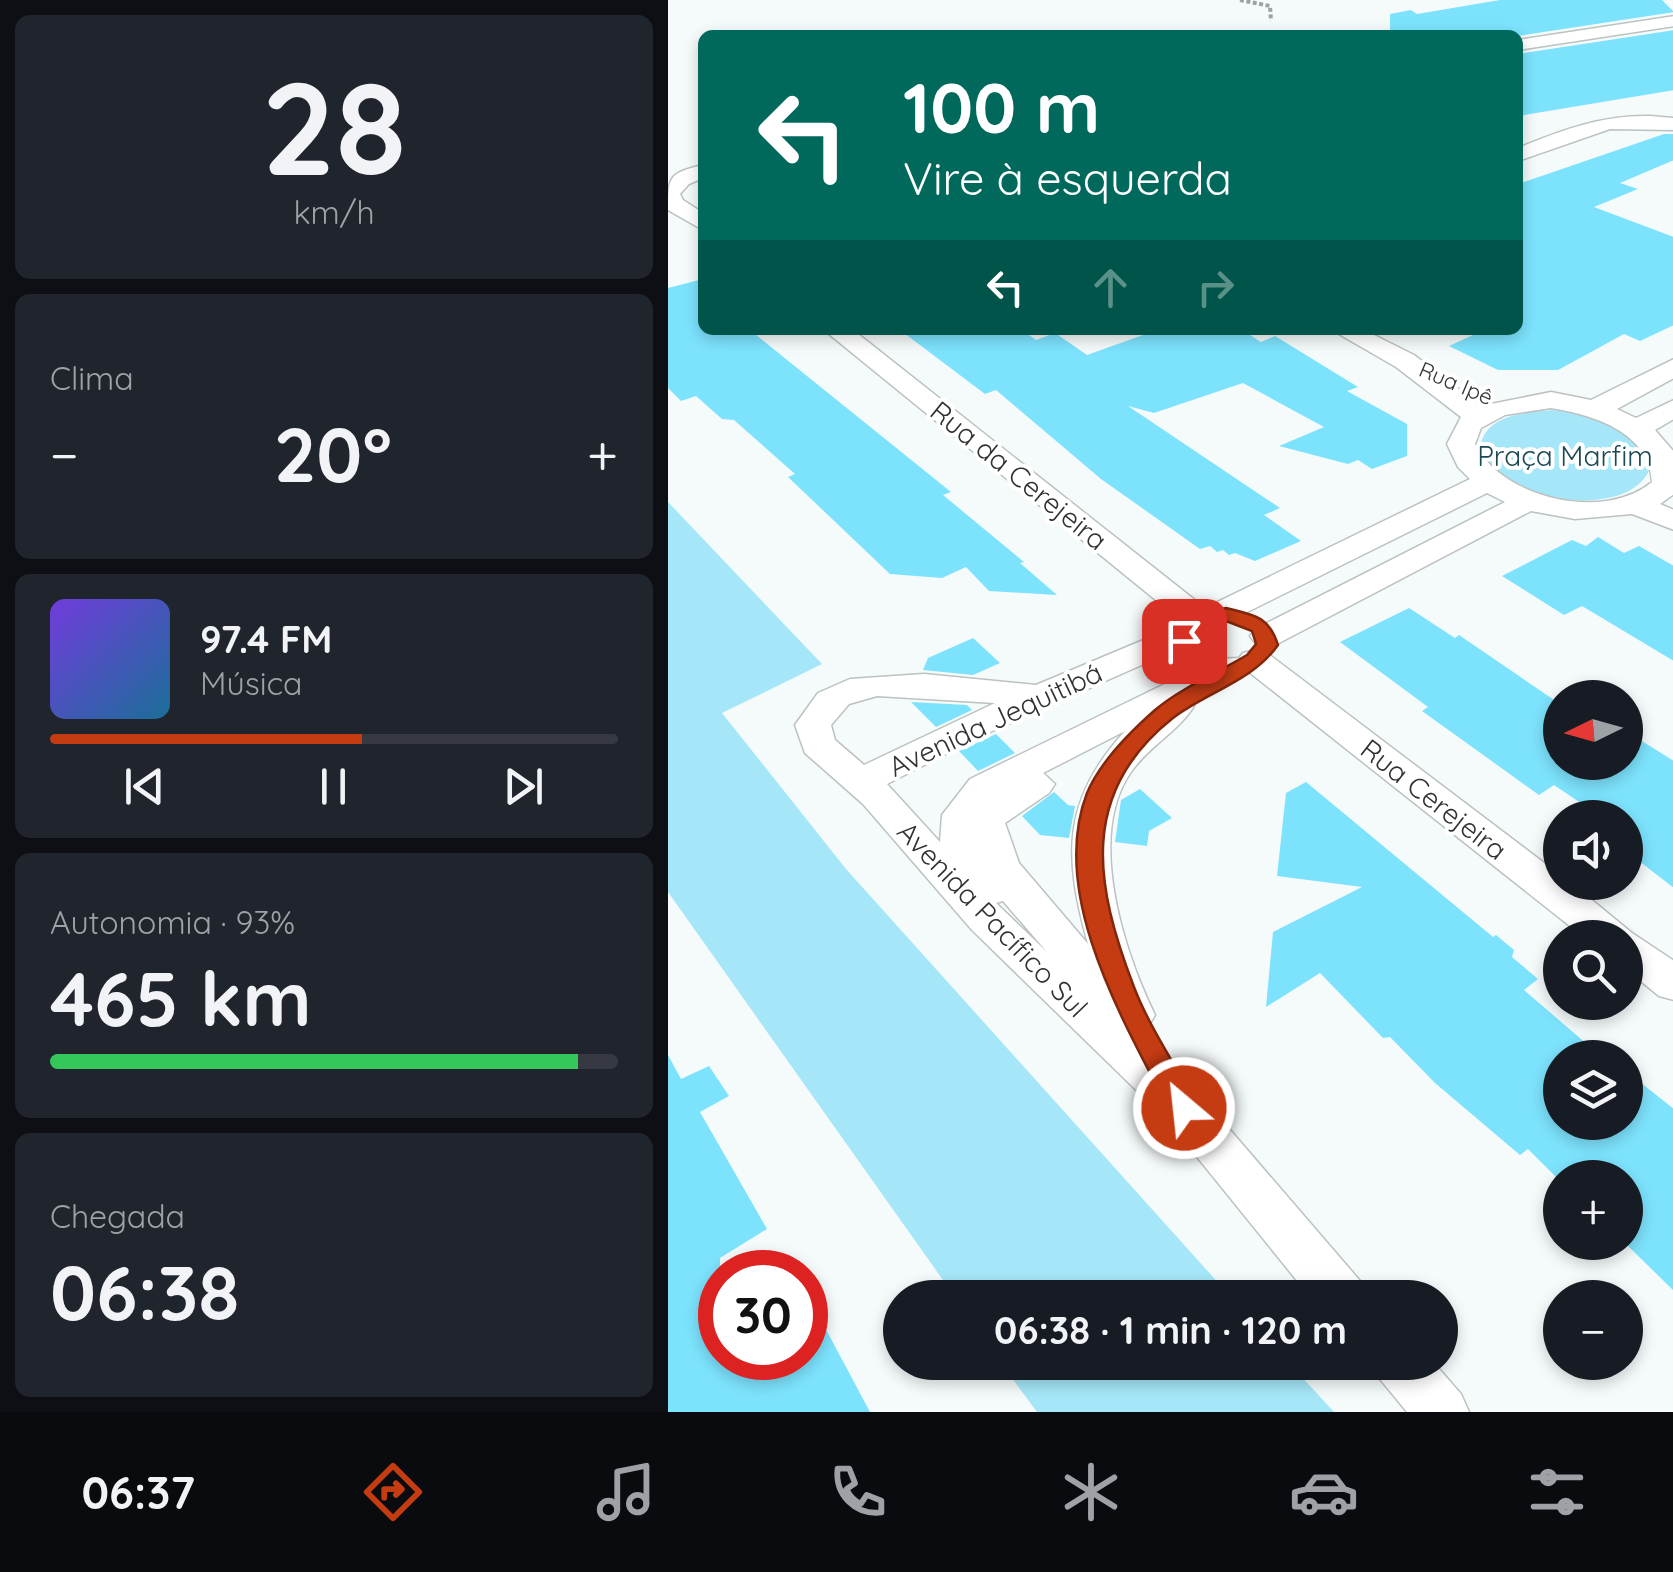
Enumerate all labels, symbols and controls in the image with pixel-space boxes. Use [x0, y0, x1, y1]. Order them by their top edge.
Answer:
text: 28 [261, 45, 407, 208]
text: 100 m [903, 63, 1100, 151]
icon: left [738, 70, 868, 200]
text: Vire à esquerda [903, 150, 1232, 206]
text: km/h [293, 192, 375, 232]
icon: left [978, 260, 1033, 315]
icon: ahead [1083, 260, 1138, 315]
icon: right [1188, 260, 1243, 315]
street label: Rua Ipê [1415, 355, 1497, 411]
text: Clima [50, 358, 134, 398]
street label: Rua da Cerejeira [923, 393, 1115, 557]
text: 20° [274, 407, 392, 501]
text: − [50, 420, 79, 489]
text: + [587, 420, 618, 489]
park label: Praça Marfim [1477, 438, 1653, 473]
pin [1142, 599, 1227, 684]
icon: arrive [1157, 614, 1212, 669]
text: 97.4 FM [200, 615, 332, 663]
street label: Avenida Jequitibá [883, 654, 1107, 784]
text: Música [200, 663, 303, 703]
north arrow [1543, 680, 1643, 780]
map controls [1543, 680, 1643, 1380]
street label: Rua Cerejeira [1354, 731, 1514, 867]
icon: previous [117, 759, 172, 814]
icon: pause [306, 759, 361, 814]
icon: next [496, 759, 551, 814]
button: sound [1543, 800, 1643, 900]
street label: Avenida Pacífico Sul [891, 814, 1095, 1024]
text: Autonomia · 93% [50, 902, 295, 942]
button: search [1543, 920, 1643, 1020]
text: 465 km [50, 951, 312, 1045]
button: layers [1543, 1040, 1643, 1140]
position arrow [1132, 1056, 1236, 1160]
button: + [1543, 1160, 1643, 1260]
text: Chegada [50, 1196, 185, 1236]
text: 06:38 [50, 1245, 239, 1339]
speed limit sign: 30 [698, 1250, 828, 1380]
button: − [1543, 1280, 1643, 1380]
text: 06:38 · 1 min · 120 m [994, 1306, 1347, 1354]
icon: directions [358, 1457, 428, 1527]
icon: music [591, 1457, 661, 1527]
icon: phone [823, 1457, 893, 1527]
icon: climate [1056, 1457, 1126, 1527]
icon: car [1289, 1457, 1359, 1527]
icon: filters [1522, 1457, 1592, 1527]
text: 06:37 [81, 1464, 195, 1520]

